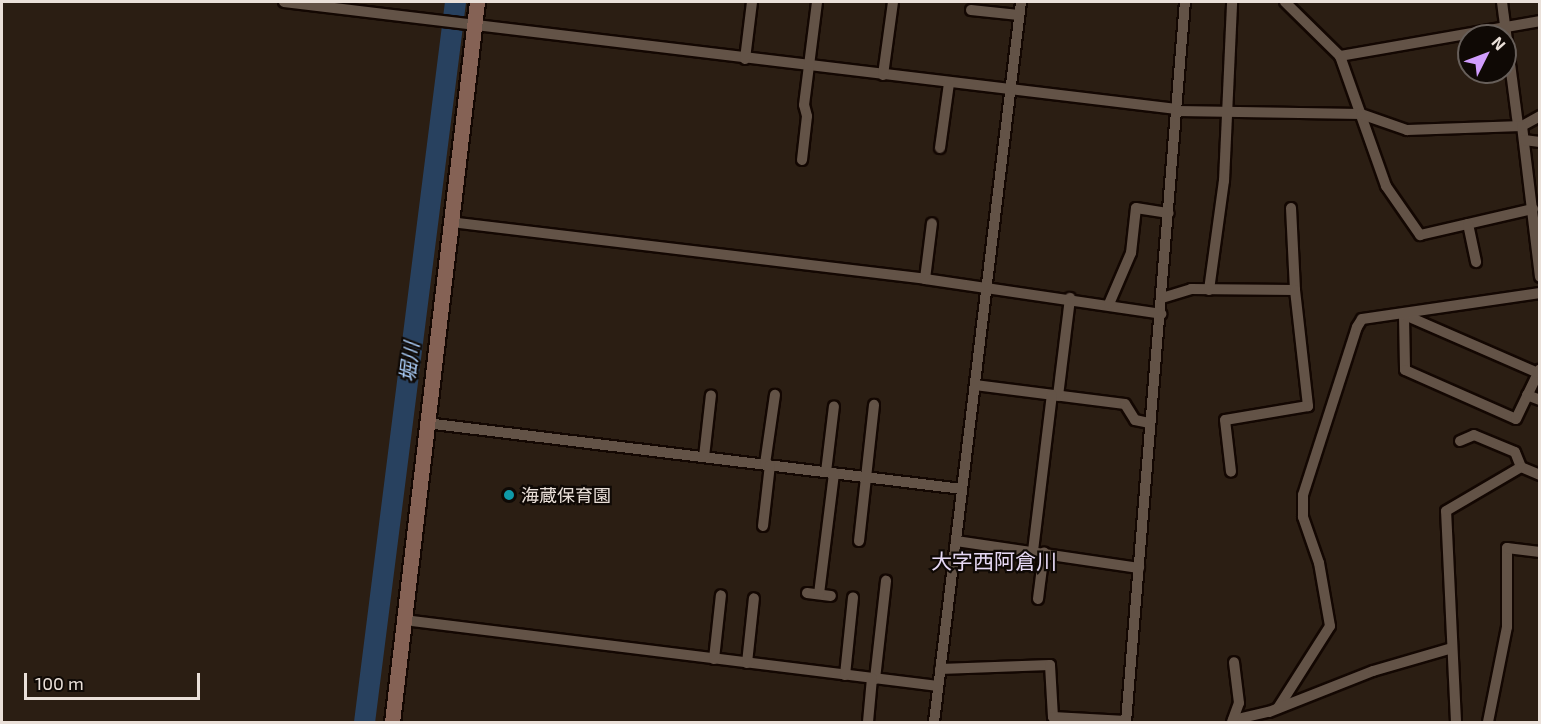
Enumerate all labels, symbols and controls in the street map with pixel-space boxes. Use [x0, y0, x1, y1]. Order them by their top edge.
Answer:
north arrow [1457, 24, 1517, 84]
text: N [1488, 32, 1510, 54]
water label: 堀川 [395, 341, 423, 383]
place label: 海蔵保育園 [521, 484, 611, 506]
marker: 海蔵保育園 [502, 488, 516, 502]
district label: 大字西阿倉川 [931, 548, 1057, 574]
scale bar [27, 661, 202, 699]
text: 100 m [35, 672, 84, 694]

